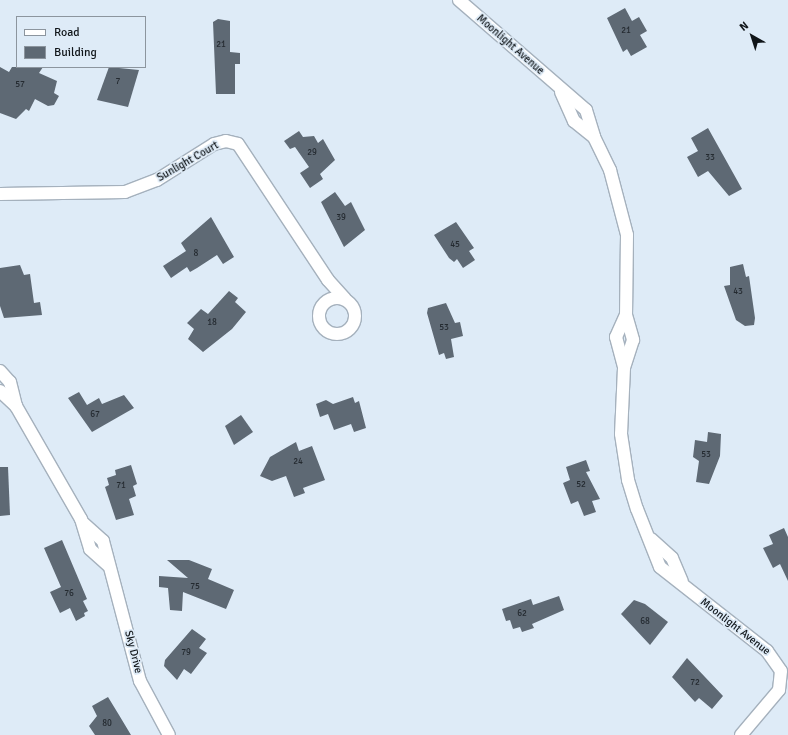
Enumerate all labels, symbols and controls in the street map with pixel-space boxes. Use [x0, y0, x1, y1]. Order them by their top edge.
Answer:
street label: Moonlight Avenue [474, 12, 546, 78]
legend [16, 16, 146, 68]
north arrow [732, 16, 772, 56]
text: N [737, 19, 751, 34]
text: Road [54, 25, 80, 40]
house number: 21 [621, 26, 631, 36]
house number: 21 [216, 40, 226, 50]
text: Building [54, 45, 97, 60]
house number: 7 [116, 77, 120, 87]
house number: 57 [15, 80, 25, 90]
street label: Sunlight Court [155, 139, 221, 185]
house number: 29 [307, 148, 317, 158]
house number: 33 [705, 153, 715, 163]
house number: 39 [336, 213, 346, 223]
house number: 45 [450, 240, 460, 250]
house number: 8 [194, 249, 198, 259]
house number: 43 [733, 287, 743, 297]
house number: 18 [207, 318, 217, 328]
house number: 53 [439, 323, 449, 333]
house number: 67 [90, 410, 100, 420]
house number: 53 [701, 450, 711, 460]
house number: 24 [293, 457, 303, 467]
house number: 52 [576, 480, 586, 490]
house number: 71 [116, 481, 126, 491]
house number: 75 [190, 582, 200, 592]
house number: 76 [64, 589, 74, 599]
street label: Moonlight Avenue [697, 596, 773, 658]
house number: 62 [517, 609, 527, 619]
house number: 68 [640, 617, 650, 627]
street label: Sky Drive [121, 629, 145, 675]
house number: 79 [181, 648, 191, 658]
house number: 72 [690, 678, 700, 688]
house number: 80 [102, 719, 112, 729]

